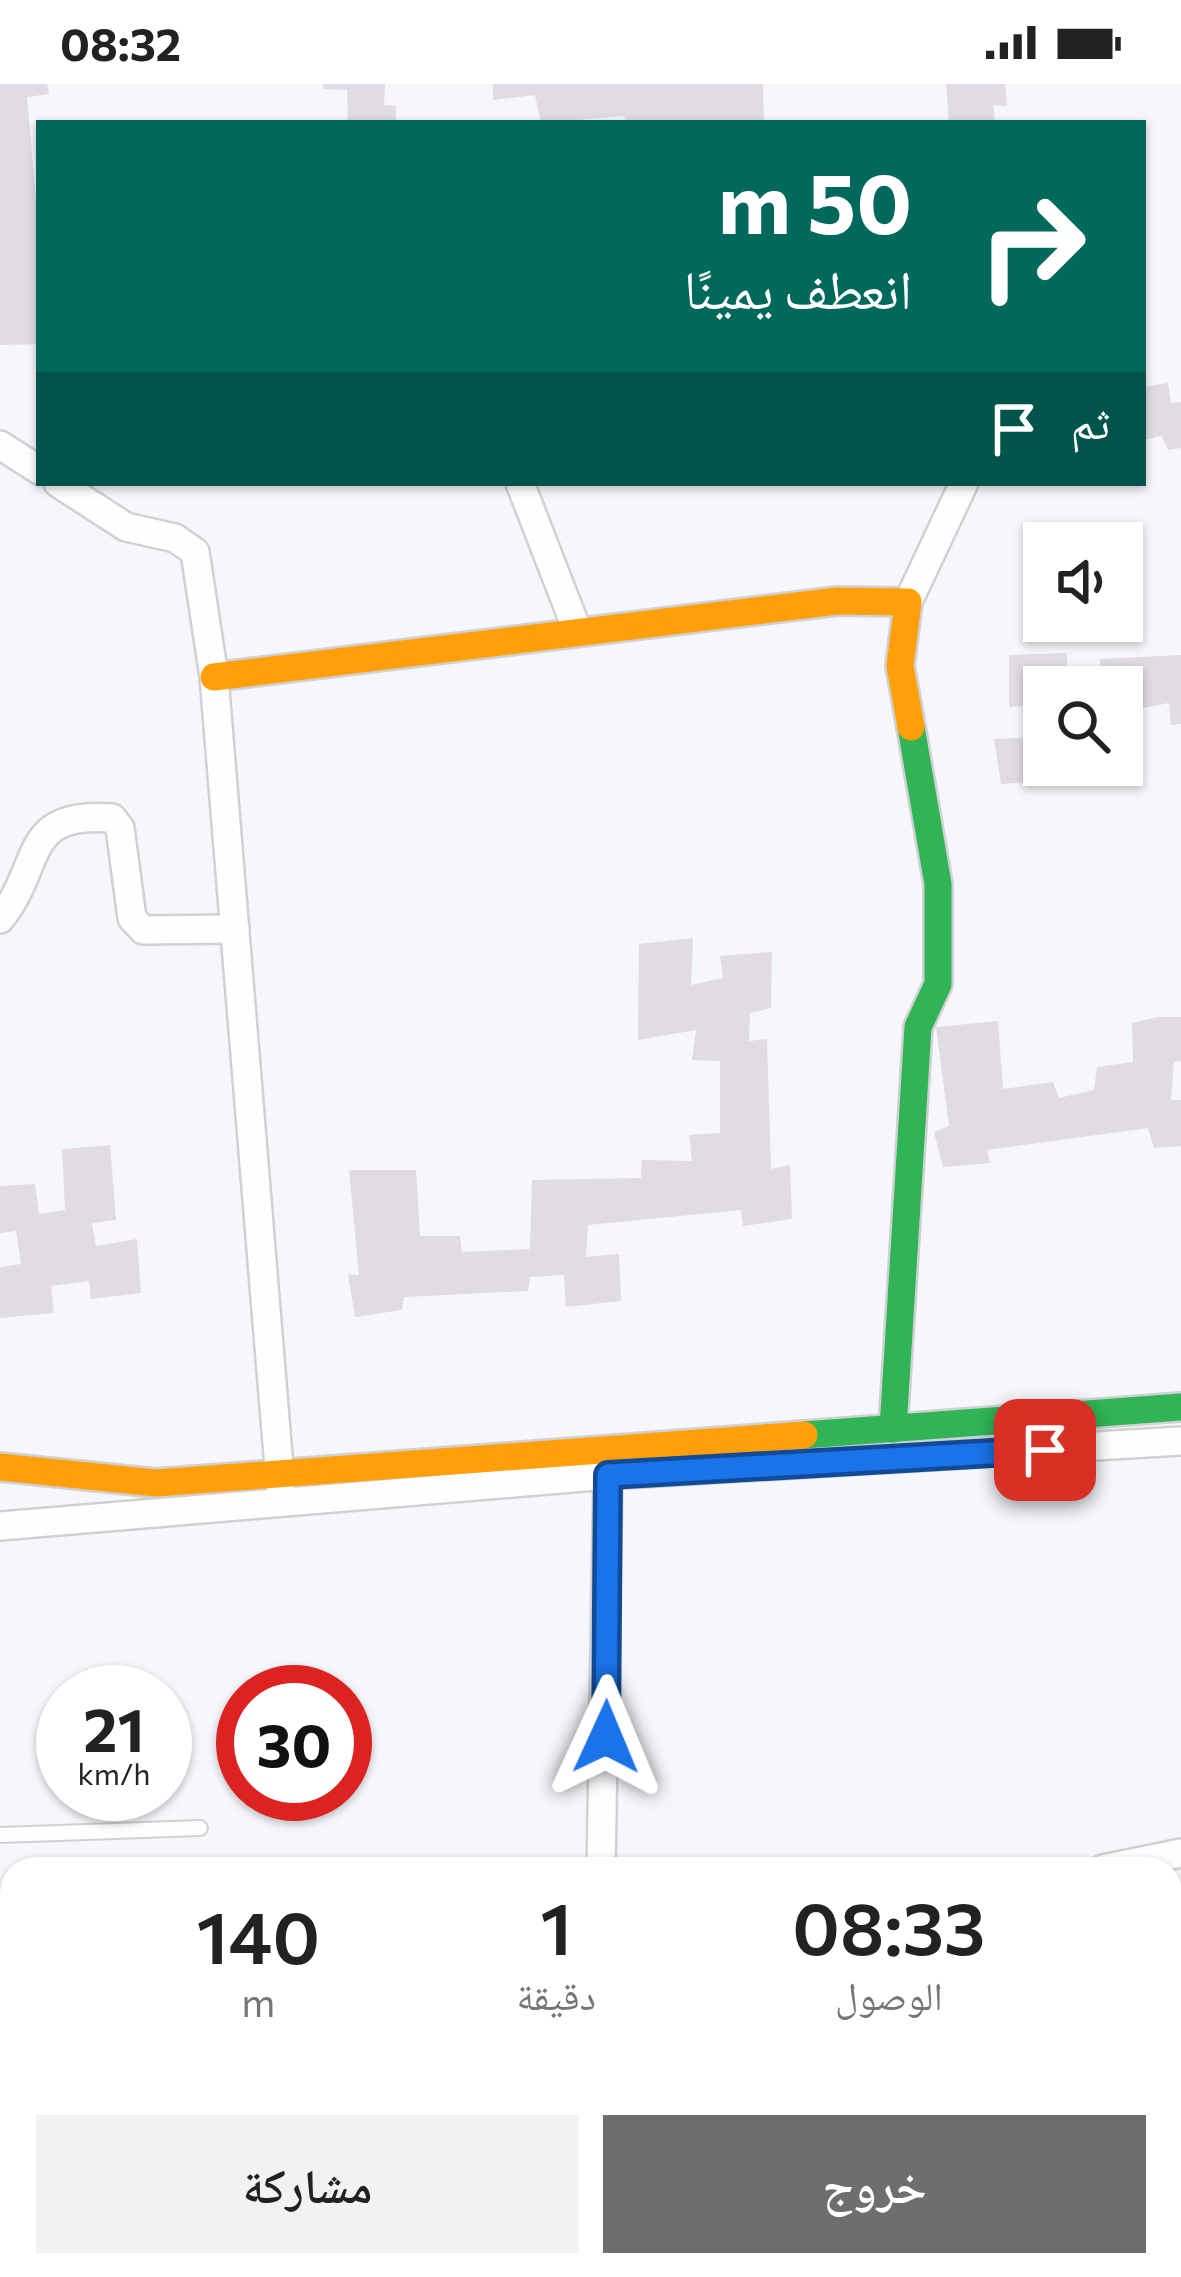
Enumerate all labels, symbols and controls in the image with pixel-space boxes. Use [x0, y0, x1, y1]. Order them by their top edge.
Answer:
text: 08:32 [60, 15, 181, 70]
text: 50 m [718, 149, 912, 251]
icon: right [954, 168, 1110, 324]
text: انعطف يمينًا [684, 254, 912, 320]
text: ثم [1071, 393, 1110, 448]
icon: arrive [981, 396, 1047, 462]
map controls [1023, 522, 1143, 786]
button: sound [1023, 522, 1143, 642]
button: search [1023, 666, 1143, 786]
pin [994, 1399, 1096, 1501]
icon: arrive [1012, 1417, 1078, 1483]
speed limit sign: 30 [216, 1665, 372, 1821]
position arrow [543, 1674, 669, 1800]
text: 21 [83, 1691, 145, 1764]
text: km/h [78, 1754, 150, 1791]
text: 1 [540, 1882, 572, 1970]
text: 08:33 [792, 1882, 985, 1970]
text: 140 [197, 1891, 320, 1979]
text: دقيقة [517, 1970, 596, 2018]
text: الوصول [835, 1970, 943, 2018]
text: m [241, 1977, 275, 2025]
button: مشاركة [36, 2115, 579, 2253]
button: خروج [603, 2115, 1146, 2253]

